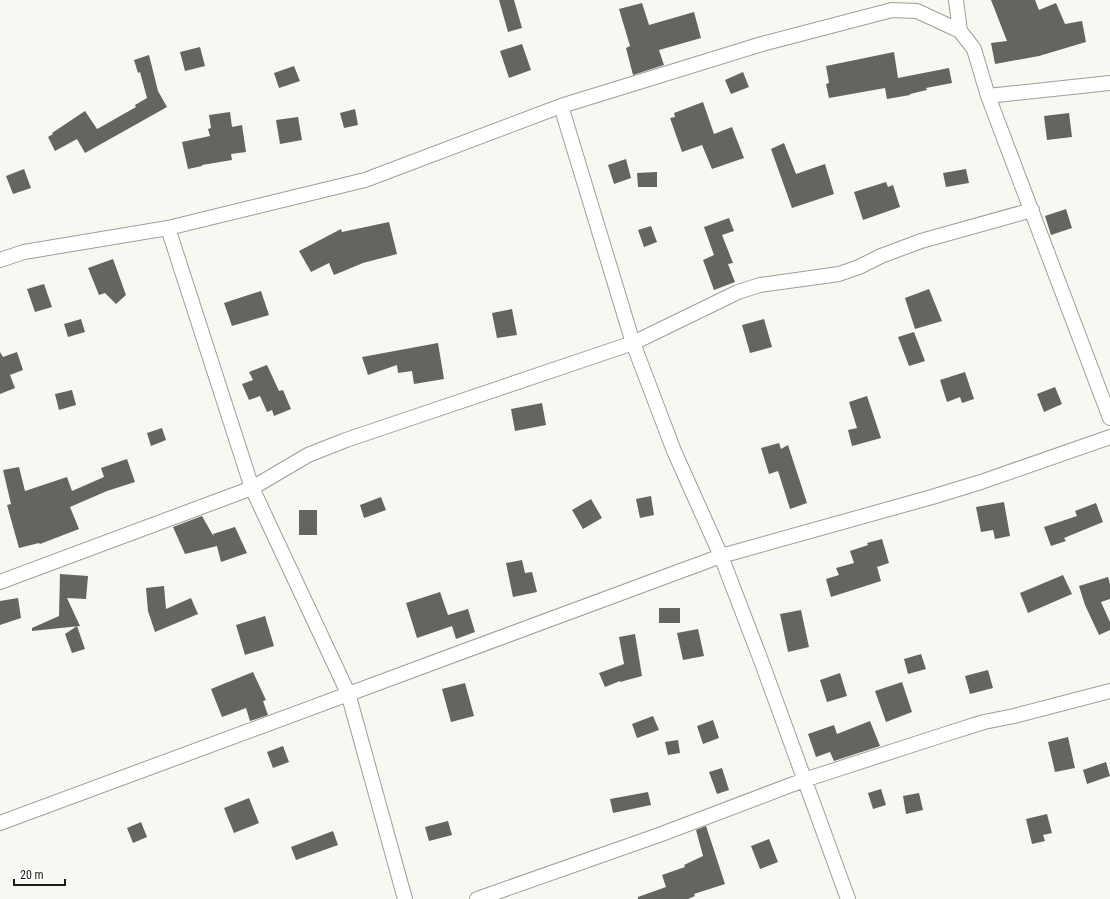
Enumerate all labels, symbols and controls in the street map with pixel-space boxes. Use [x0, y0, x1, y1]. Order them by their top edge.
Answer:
scale bar [14, 861, 65, 887]
text: 20 m [20, 868, 44, 882]

